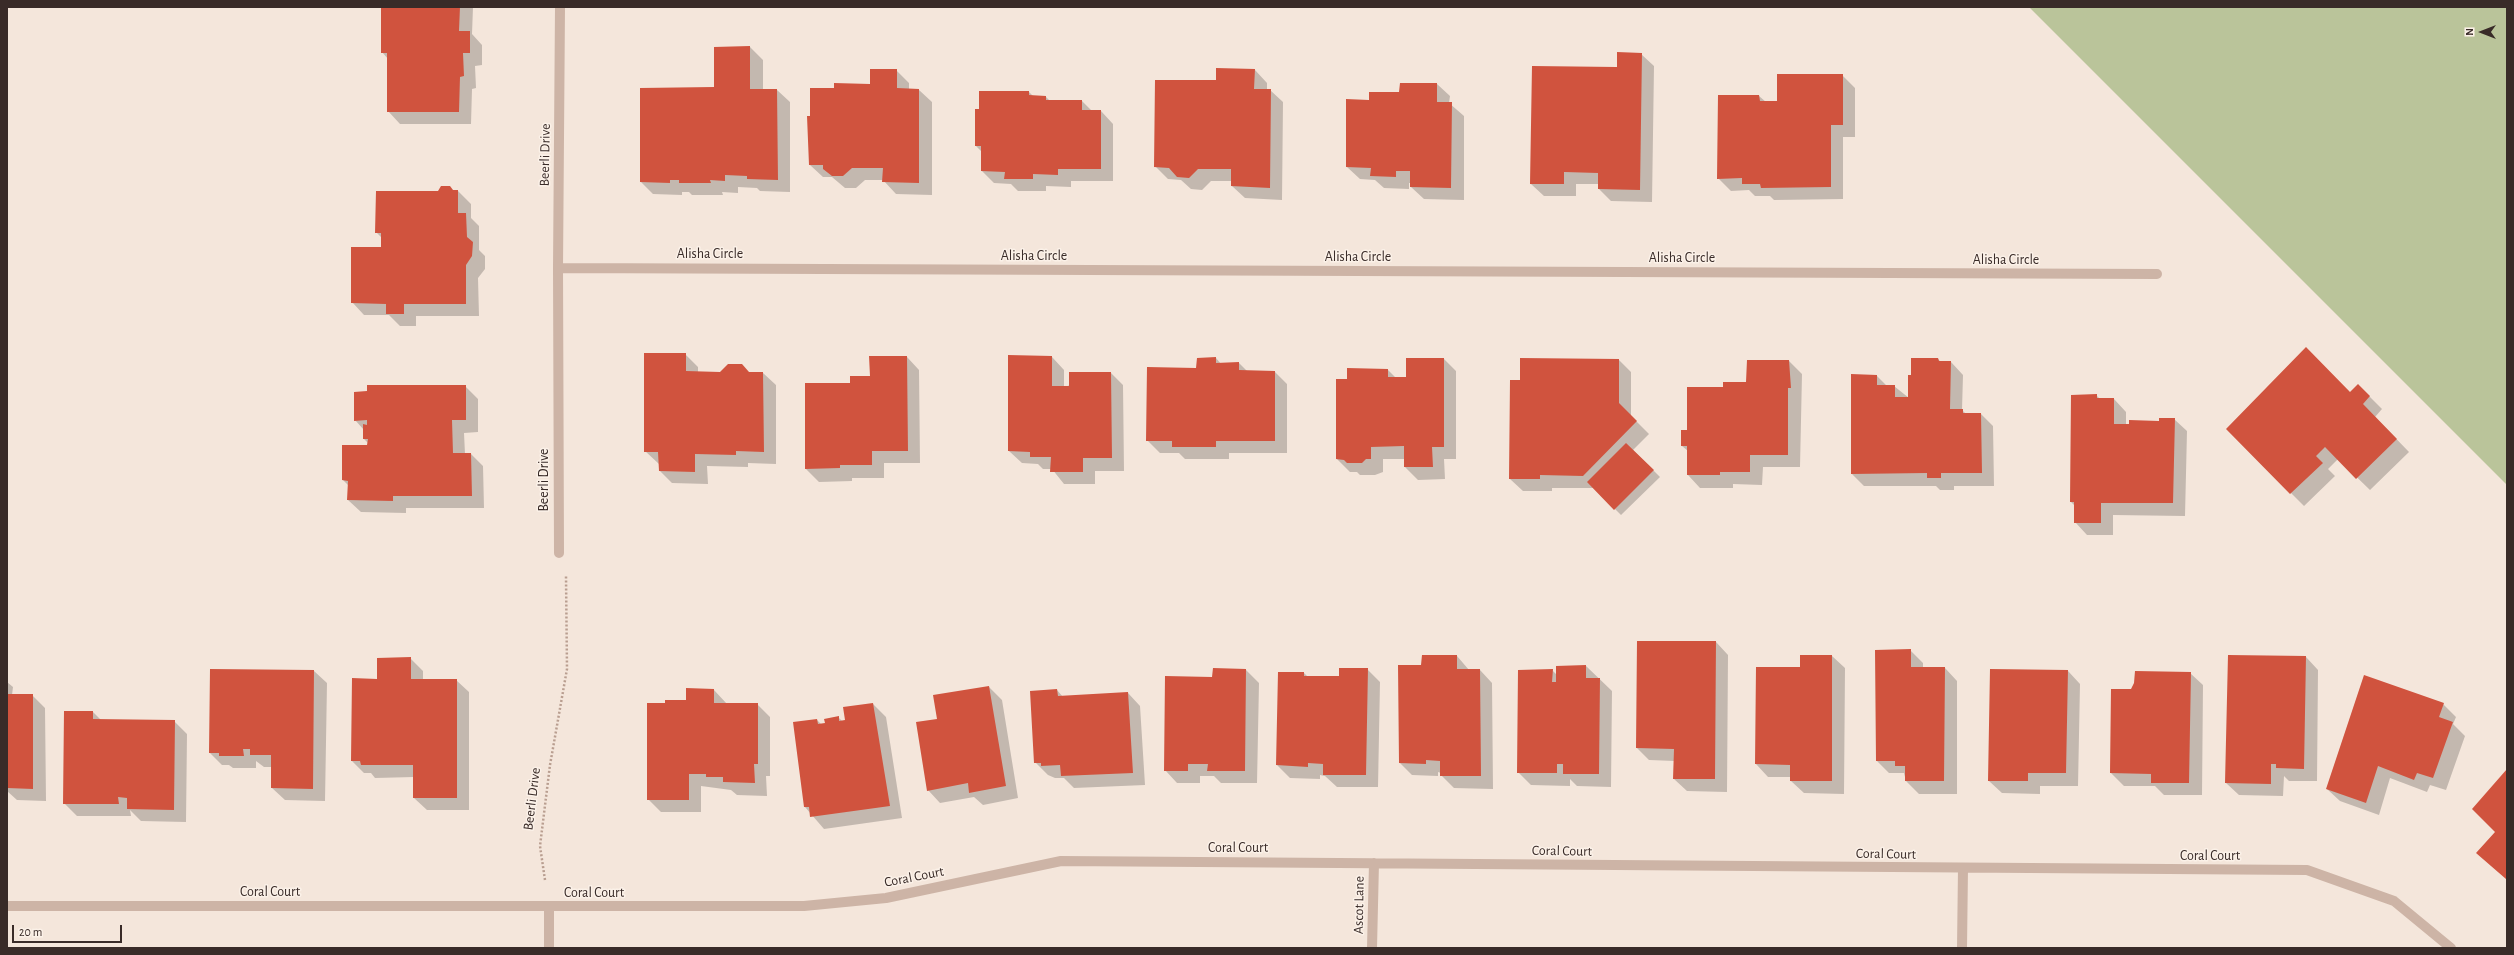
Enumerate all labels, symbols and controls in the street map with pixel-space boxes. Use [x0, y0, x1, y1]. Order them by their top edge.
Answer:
north arrow [2462, 12, 2502, 52]
text: N [2464, 28, 2475, 36]
street label: Beerli Drive [536, 123, 554, 187]
street label: Alisha Circle [677, 246, 743, 262]
street label: Alisha Circle [1001, 248, 1067, 264]
street label: Alisha Circle [1325, 249, 1391, 265]
street label: Alisha Circle [1649, 250, 1715, 266]
street label: Alisha Circle [1973, 252, 2039, 268]
street label: Beerli Drive [536, 448, 552, 512]
street label: Beerli Drive [520, 767, 544, 831]
street label: Coral Court [1208, 840, 1268, 856]
street label: Coral Court [1532, 842, 1592, 860]
street label: Coral Court [1856, 845, 1916, 863]
street label: Coral Court [2180, 848, 2240, 864]
street label: Coral Court [883, 863, 945, 891]
street label: Ascot Lane [1350, 876, 1368, 934]
street label: Coral Court [240, 884, 300, 900]
street label: Coral Court [564, 885, 624, 901]
scale bar [14, 917, 124, 943]
text: 20 m [19, 926, 42, 938]

